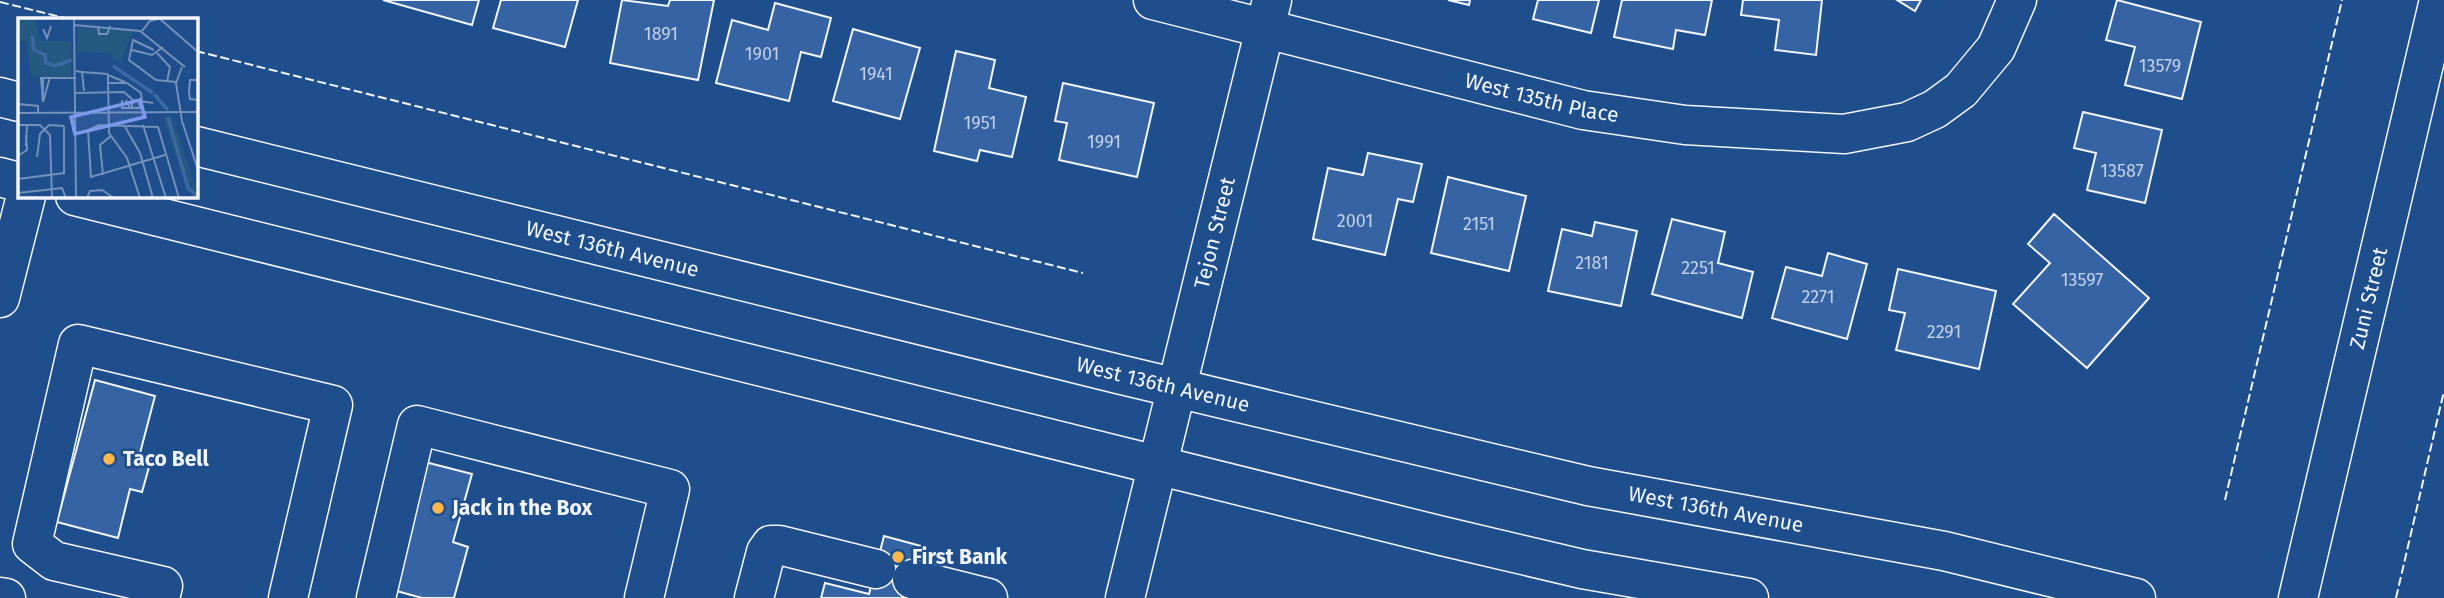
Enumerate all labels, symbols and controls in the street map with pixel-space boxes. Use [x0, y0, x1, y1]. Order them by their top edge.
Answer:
inset map [18, 18, 198, 198]
house number: 1891 [644, 23, 678, 45]
house number: 1901 [745, 43, 779, 65]
house number: 13579 [2139, 55, 2181, 77]
house number: 1941 [859, 63, 893, 85]
street label: West 135th Place [1462, 67, 1620, 128]
house number: 1951 [963, 112, 997, 134]
house number: 1991 [1087, 131, 1121, 153]
house number: 13587 [2100, 160, 2144, 182]
street label: Tejon Street [1188, 174, 1241, 291]
house number: 2001 [1337, 210, 1373, 232]
house number: 2151 [1463, 213, 1495, 235]
street label: West 136th Avenue [523, 215, 702, 283]
street label: Zuni Street [2344, 244, 2393, 352]
house number: 2181 [1575, 252, 1609, 274]
house number: 2251 [1681, 257, 1715, 279]
house number: 13597 [2061, 269, 2103, 291]
house number: 2271 [1801, 286, 1835, 308]
house number: 2291 [1927, 321, 1961, 343]
street label: West 136th Avenue [1074, 351, 1252, 418]
place label: Taco Bell [123, 446, 209, 472]
marker: Taco Bell [101, 451, 117, 467]
street label: West 136th Avenue [1626, 481, 1806, 538]
place label: Jack in the Box [451, 495, 593, 521]
marker: Jack in the Box [430, 500, 446, 516]
place label: First Bank [912, 544, 1008, 570]
marker: First Bank [890, 549, 906, 565]

